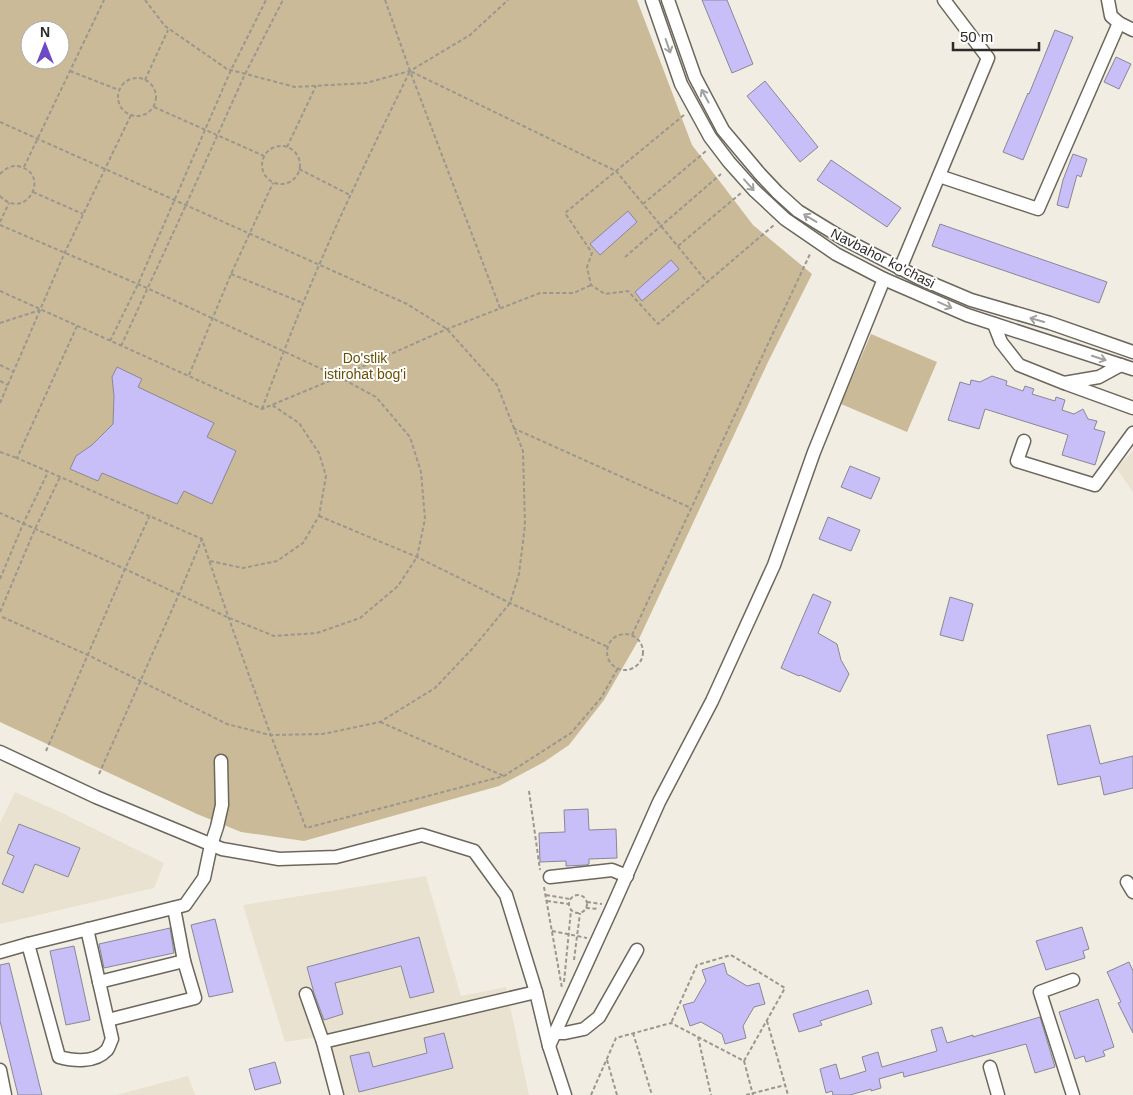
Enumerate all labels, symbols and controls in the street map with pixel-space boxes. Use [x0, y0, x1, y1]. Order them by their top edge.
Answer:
north arrow [20, 20, 70, 70]
scale bar [953, 20, 1039, 52]
text: N [40, 24, 50, 40]
text: 50 m [960, 28, 993, 45]
one-way arrow [663, 38, 673, 54]
one-way arrow [700, 89, 709, 104]
one-way arrow [743, 178, 755, 191]
one-way arrow [803, 213, 817, 223]
street label: Navbahor ko'chasi [828, 225, 938, 291]
one-way arrow [937, 301, 952, 311]
one-way arrow [1029, 314, 1045, 324]
park label: Do'stlik istirohat bog'i [324, 350, 406, 382]
one-way arrow [1091, 354, 1106, 363]

